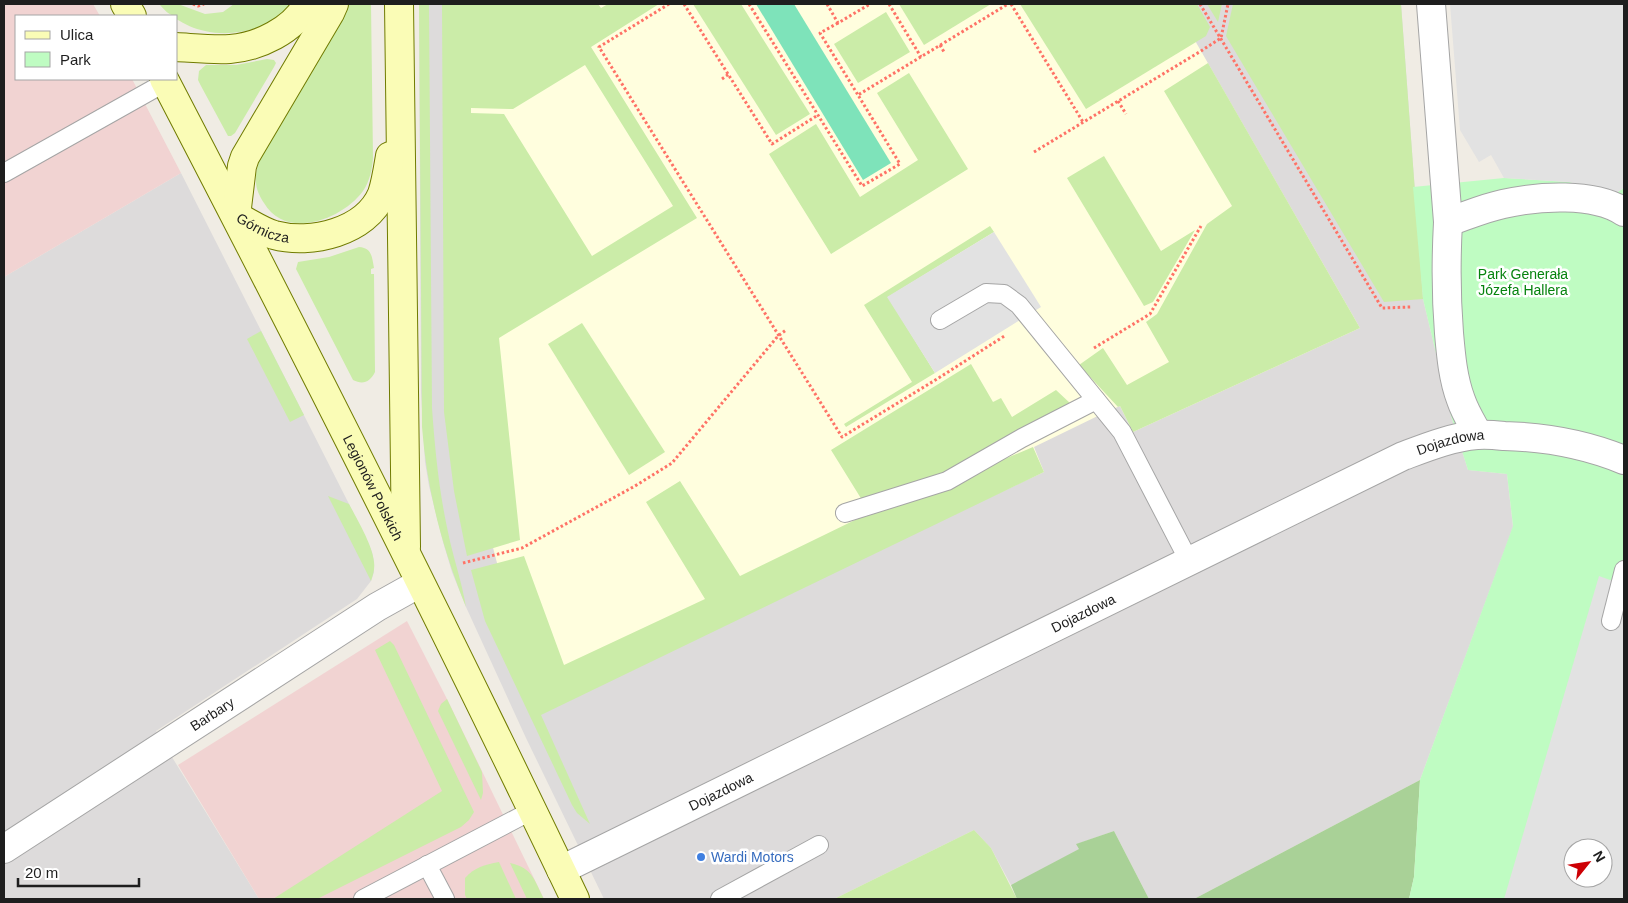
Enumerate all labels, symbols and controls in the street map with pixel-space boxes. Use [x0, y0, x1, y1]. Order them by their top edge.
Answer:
legend [15, 15, 178, 80]
text: Ulica [60, 26, 94, 43]
text: Park [60, 51, 91, 68]
street label: Górnicza [234, 210, 290, 246]
park label: Park Generała Józefa Hallera [1478, 266, 1568, 298]
street label: Dojazdowa [1414, 426, 1485, 458]
street label: Legionów Polskich [340, 432, 406, 543]
street label: Dojazdowa [1049, 591, 1118, 636]
street label: Barbary [187, 694, 237, 734]
street label: Dojazdowa [686, 769, 756, 814]
north arrow [1563, 838, 1613, 888]
text: N [1590, 848, 1609, 865]
place label: Wardi Motors [711, 849, 794, 865]
marker: Wardi Motors [695, 851, 707, 863]
scale bar [18, 856, 139, 888]
text: 20 m [25, 864, 58, 881]

